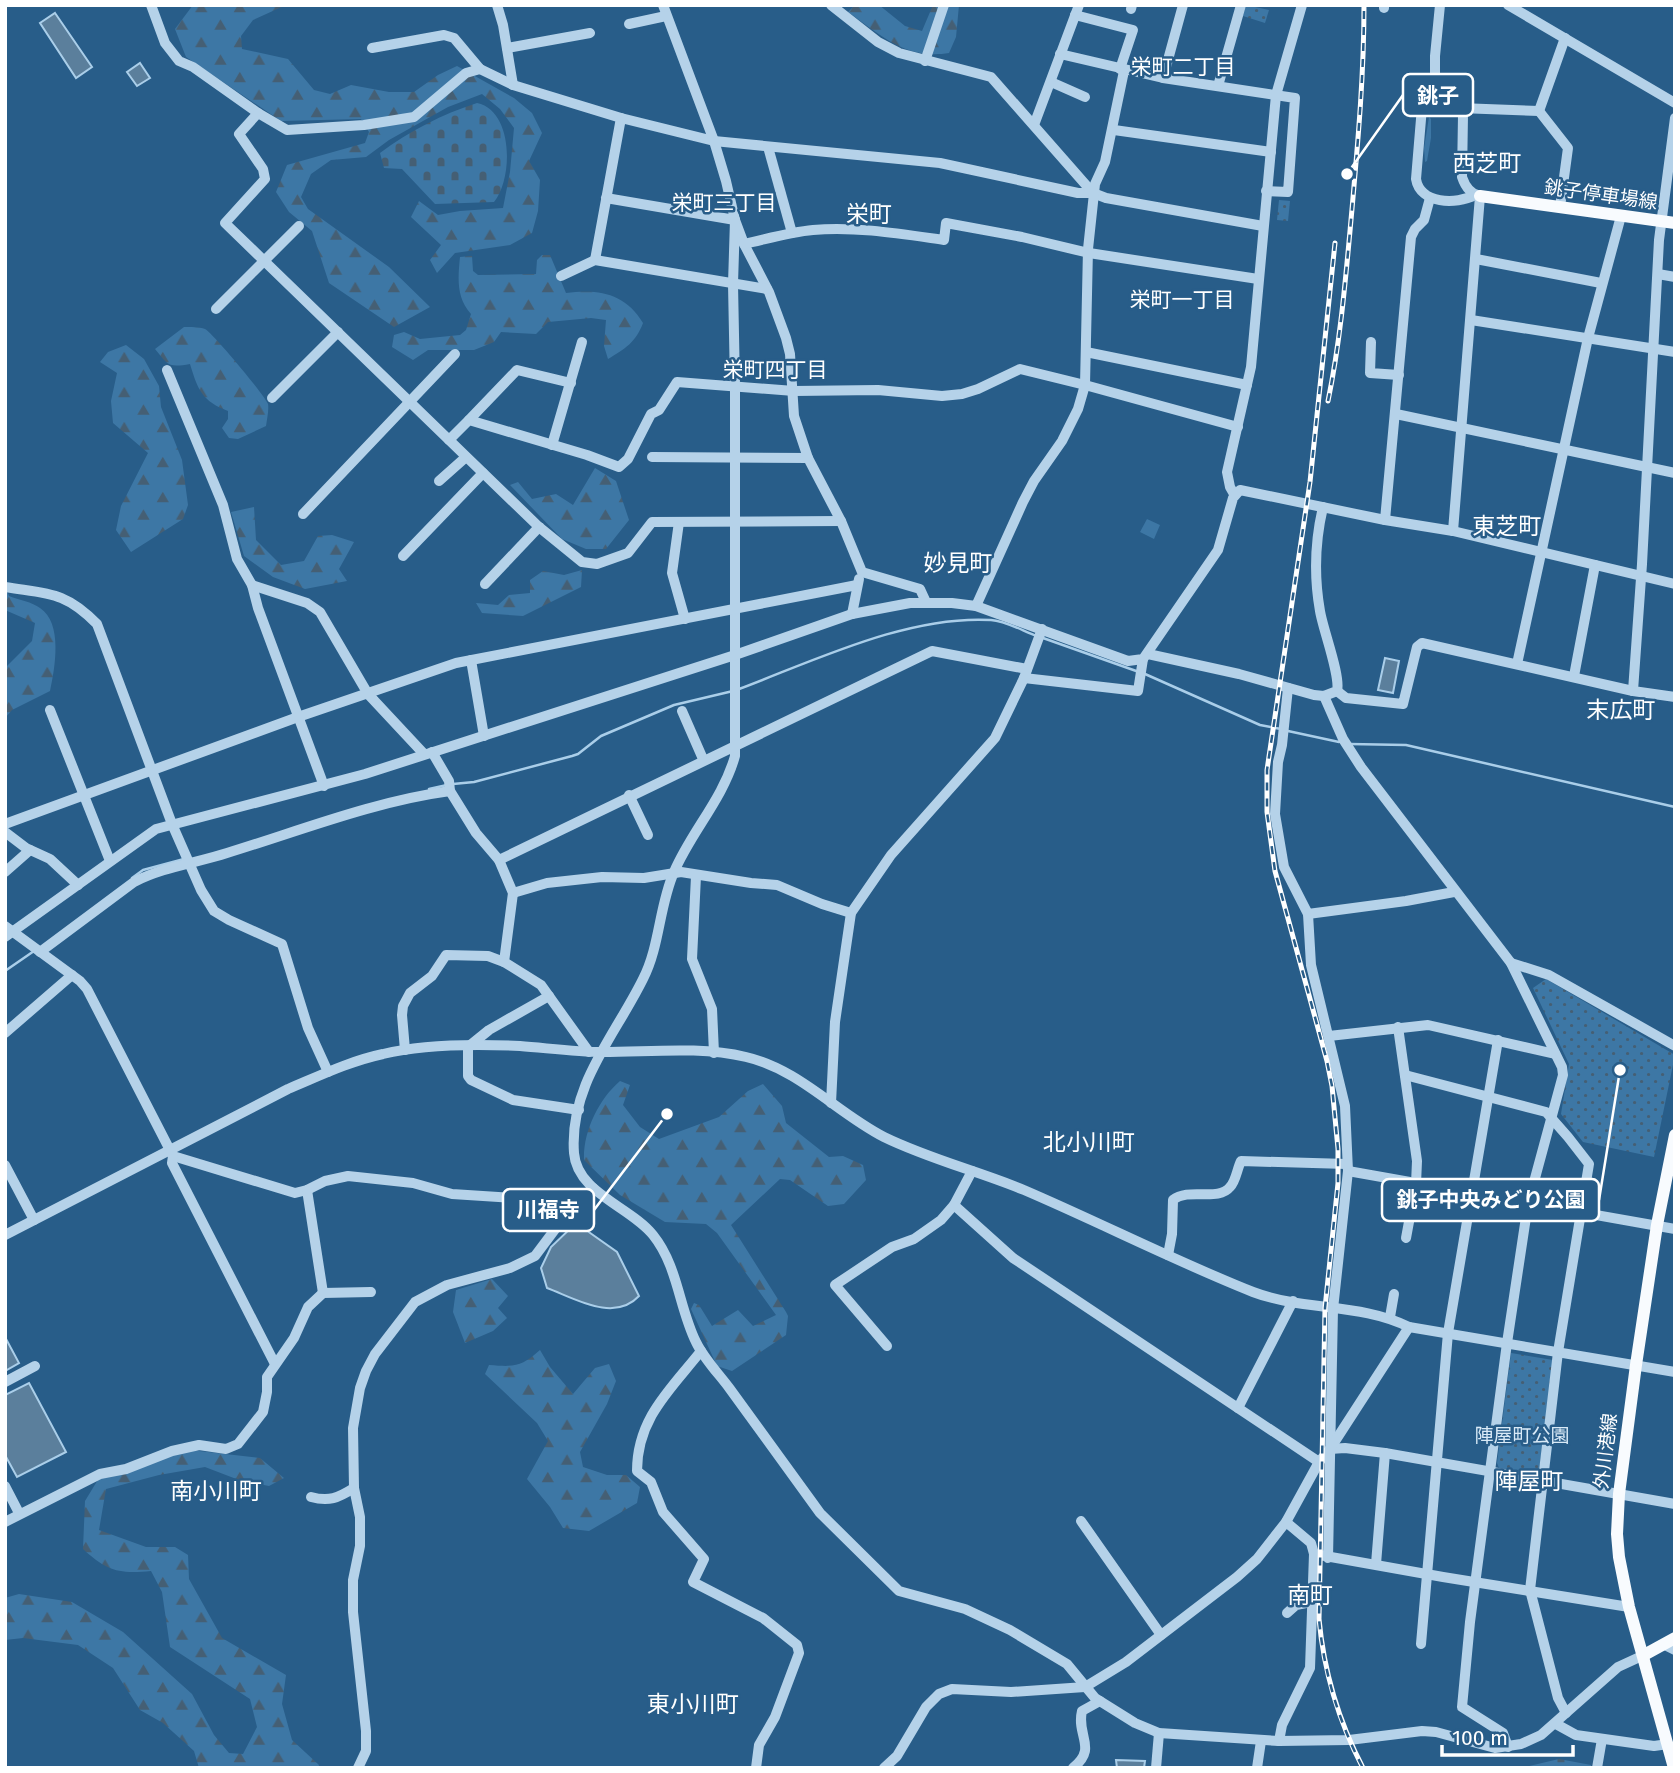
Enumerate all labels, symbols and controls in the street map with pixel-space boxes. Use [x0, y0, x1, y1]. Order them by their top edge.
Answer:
district label: 栄町二丁目 [1131, 54, 1236, 80]
callout: 銚子 [1403, 74, 1473, 116]
text: 銚子 [1417, 83, 1459, 109]
district label: 西芝町 [1453, 149, 1522, 177]
street label: 銚子停車場線 [1543, 175, 1659, 214]
district label: 栄町三丁目 [672, 190, 777, 216]
district label: 栄町 [846, 200, 892, 228]
district label: 栄町一丁目 [1130, 287, 1235, 313]
district label: 栄町四丁目 [723, 357, 828, 383]
district label: 東芝町 [1473, 512, 1542, 540]
district label: 妙見町 [924, 549, 993, 577]
district label: 末広町 [1587, 696, 1656, 724]
district label: 北小川町 [1043, 1128, 1135, 1156]
callout: 銚子中央みどり公園 [1382, 1179, 1599, 1221]
text: 銚子中央みどり公園 [1397, 1187, 1586, 1213]
callout: 川福寺 [503, 1189, 594, 1231]
text: 川福寺 [517, 1197, 580, 1223]
street label: 外川港線 [1589, 1412, 1622, 1490]
park label: 陣屋町公園 [1474, 1424, 1570, 1447]
district label: 陣屋町 [1495, 1467, 1564, 1495]
district label: 南小川町 [170, 1477, 262, 1505]
district label: 南町 [1287, 1581, 1333, 1609]
district label: 東小川町 [647, 1690, 739, 1718]
scale bar [1442, 1714, 1573, 1758]
text: 100 m [1452, 1725, 1508, 1751]

